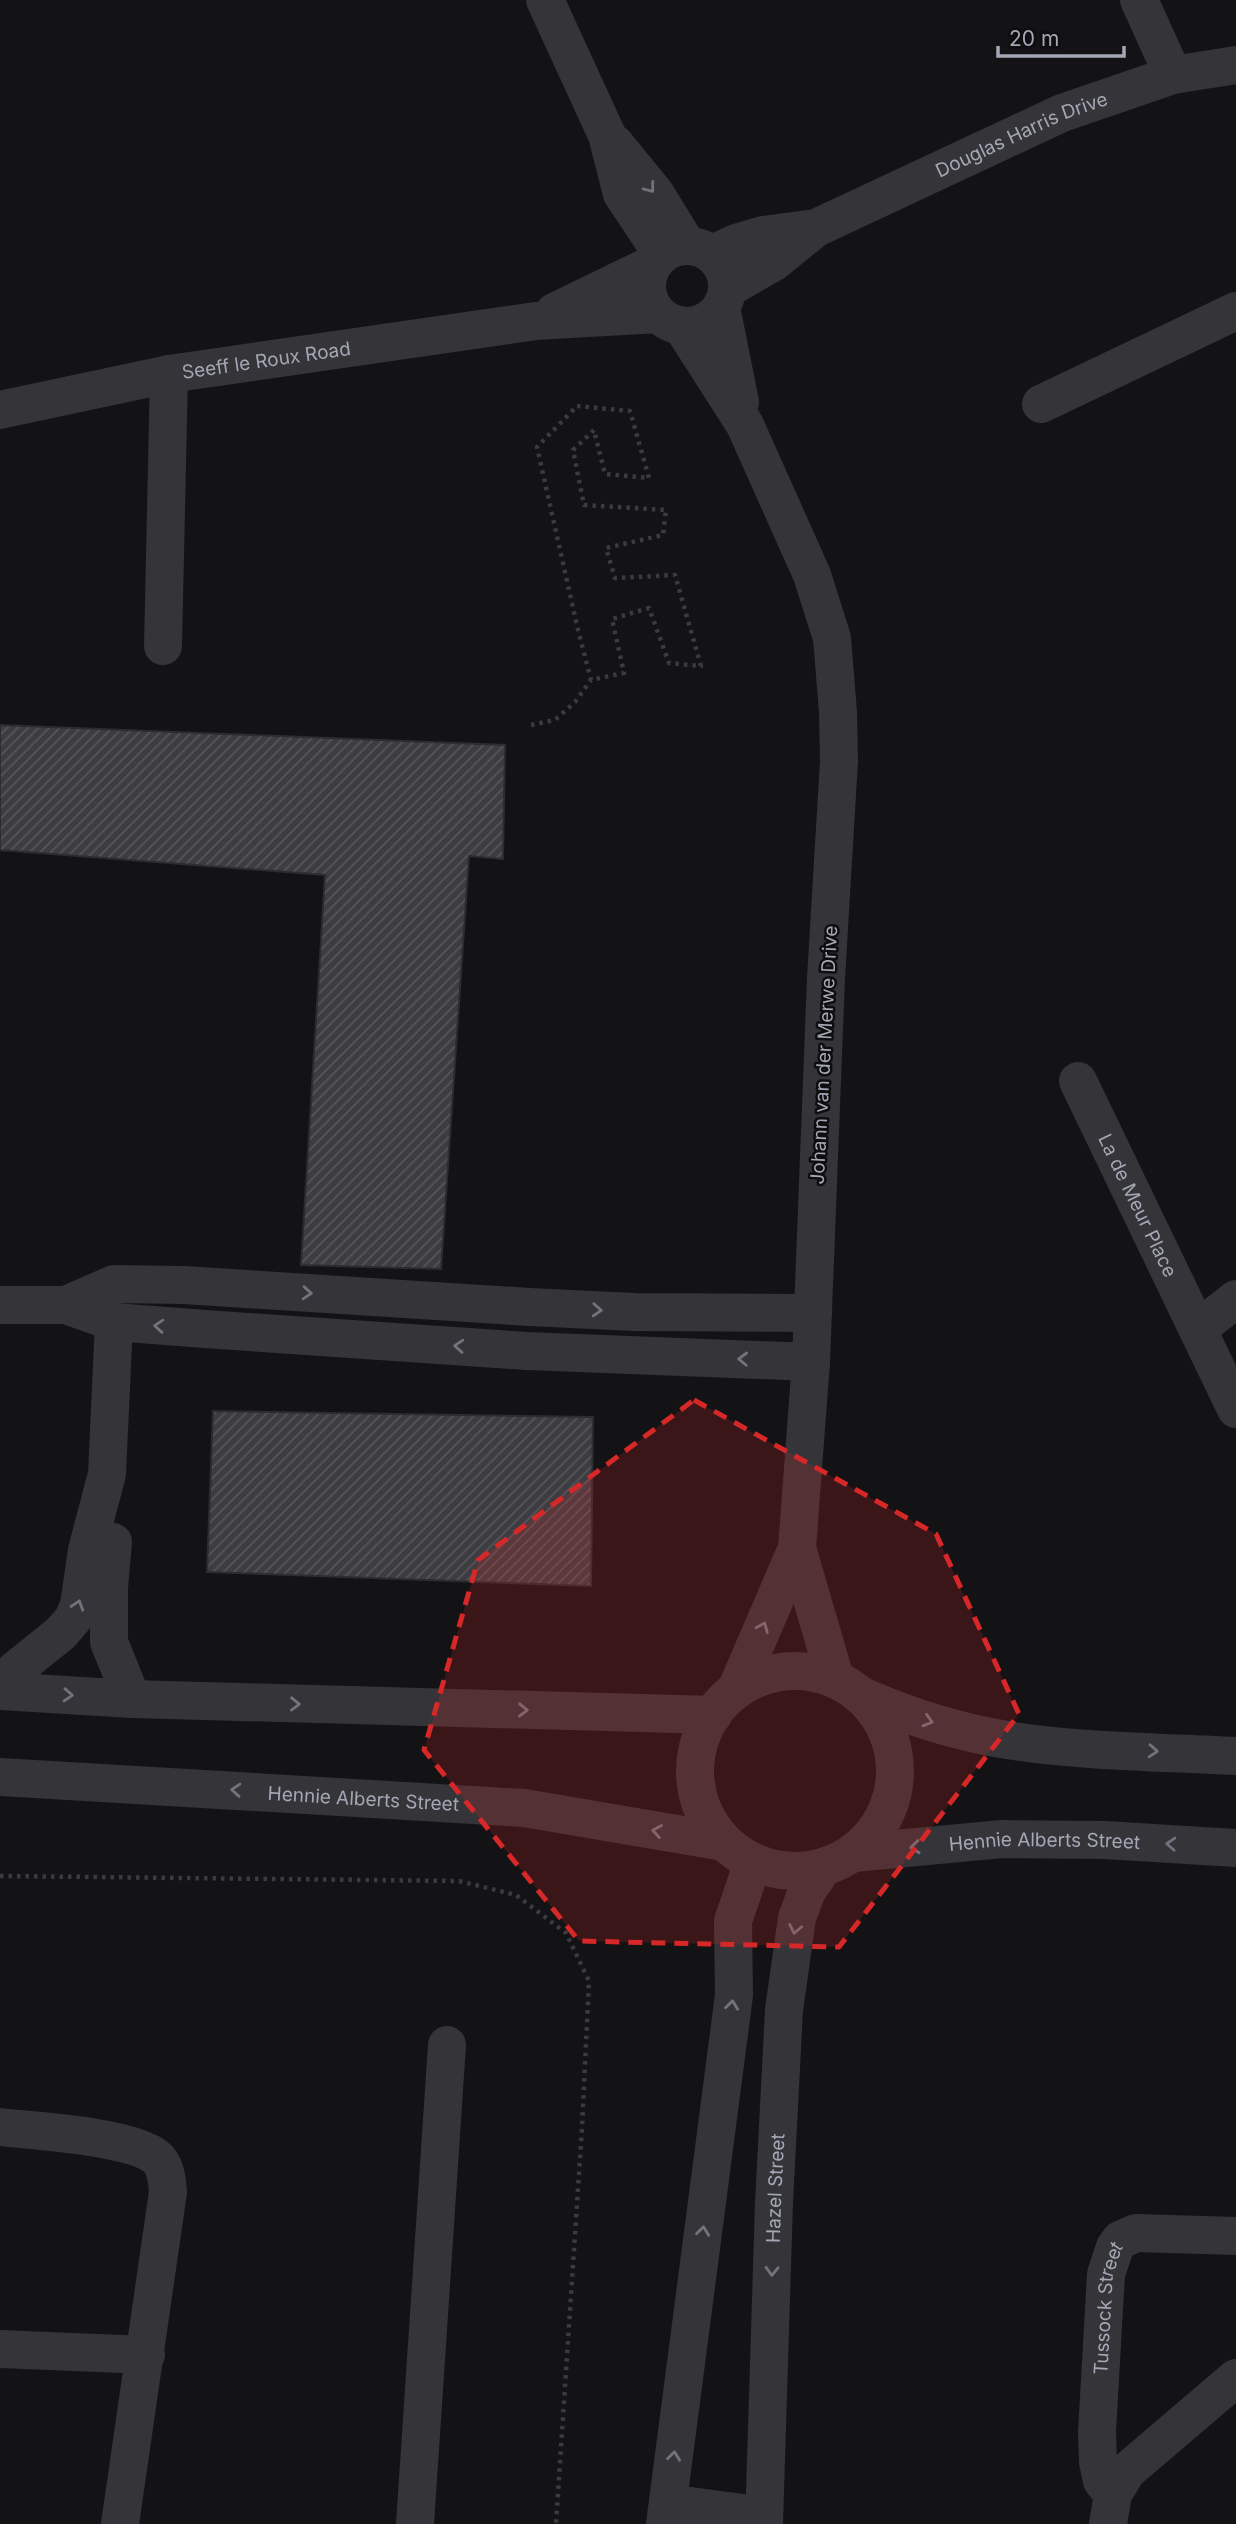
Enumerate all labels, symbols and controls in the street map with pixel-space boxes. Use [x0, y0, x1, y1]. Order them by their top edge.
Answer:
scale bar [998, 14, 1124, 58]
text: 20 m [1009, 26, 1059, 51]
street label: Douglas Harris Drive [932, 87, 1110, 182]
one-way arrow [642, 180, 654, 193]
street label: Seeff le Roux Road [180, 336, 352, 384]
street label: Johann van der Merwe Drive [806, 925, 842, 1185]
street label: La de Meur Place [1094, 1130, 1182, 1281]
one-way arrow [302, 1285, 313, 1300]
one-way arrow [591, 1303, 602, 1318]
one-way arrow [154, 1319, 165, 1334]
one-way arrow [453, 1339, 464, 1354]
one-way arrow [737, 1352, 748, 1367]
one-way arrow [69, 1599, 84, 1611]
one-way arrow [755, 1622, 769, 1634]
one-way arrow [63, 1688, 74, 1703]
one-way arrow [290, 1696, 301, 1711]
one-way arrow [518, 1702, 529, 1717]
one-way arrow [922, 1713, 934, 1728]
one-way arrow [1147, 1743, 1158, 1758]
street label: Hennie Alberts Street [267, 1781, 460, 1816]
one-way arrow [230, 1783, 241, 1798]
one-way arrow [651, 1824, 663, 1839]
street label: Hennie Alberts Street [948, 1827, 1141, 1855]
one-way arrow [1165, 1837, 1176, 1852]
one-way arrow [909, 1839, 920, 1854]
one-way arrow [788, 1923, 803, 1935]
one-way arrow [725, 1999, 740, 2011]
street label: Hazel Street [761, 2133, 789, 2243]
one-way arrow [696, 2225, 711, 2237]
street label: Tussock Street [1089, 2236, 1127, 2375]
one-way arrow [764, 2266, 780, 2277]
one-way arrow [667, 2451, 682, 2462]

